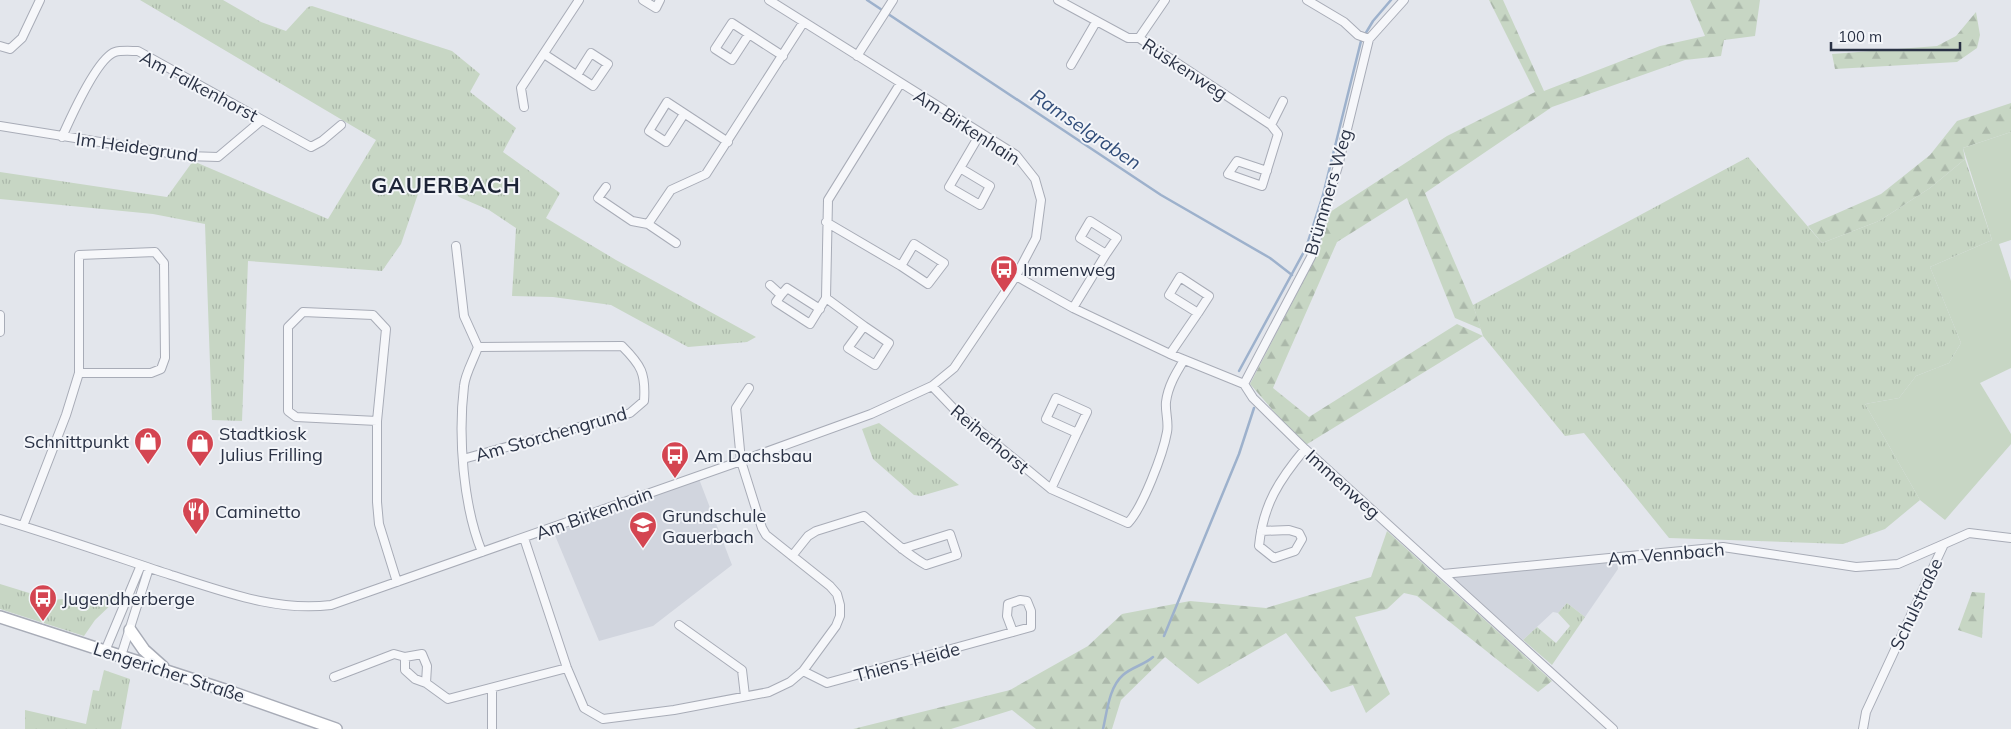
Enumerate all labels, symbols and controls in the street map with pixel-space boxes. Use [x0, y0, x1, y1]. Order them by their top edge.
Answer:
scale bar [1831, 20, 1960, 52]
text: 100 m [1838, 27, 1882, 46]
street label: Rüskenweg [1138, 33, 1232, 105]
street label: Am Falkenhorst [136, 45, 262, 127]
water label: Ramselgraben [1026, 83, 1146, 175]
street label: Am Birkenhain [909, 84, 1025, 170]
street label: Brümmers Weg [1299, 126, 1357, 258]
street label: Im Heidegrund [75, 127, 199, 167]
district label: GAUERBACH [371, 171, 521, 199]
bus stop icon: Immenweg [989, 254, 1019, 293]
place label: Immenweg [1023, 258, 1116, 281]
street label: Reiherhorst [946, 399, 1034, 479]
street label: Am Storchengrund [472, 401, 630, 467]
place label: Stadtkiosk Julius Frilling [219, 422, 323, 466]
shop icon: Schnittpunkt [133, 426, 163, 465]
shop icon: Stadtkiosk Julius Frilling [185, 428, 215, 467]
place label: Schnittpunkt [24, 430, 129, 453]
bus stop icon: Am Dachsbau [660, 440, 690, 479]
place label: Am Dachsbau [694, 444, 812, 467]
street label: Immenweg [1301, 444, 1385, 524]
street label: Am Birkenhain [533, 481, 655, 545]
restaurant icon: Caminetto [181, 496, 211, 535]
place label: Caminetto [215, 500, 301, 523]
place label: Grundschule Gauerbach [662, 504, 766, 548]
school or university icon: Grundschule Gauerbach [628, 510, 658, 549]
street label: Am Vennbach [1607, 537, 1725, 571]
street label: Schulstraße [1885, 554, 1947, 654]
bus stop icon: Jugendherberge [28, 583, 58, 622]
place label: Jugendherberge [62, 587, 195, 610]
street label: Lengericher Straße [90, 637, 248, 707]
street label: Thiens Heide [852, 637, 962, 687]

